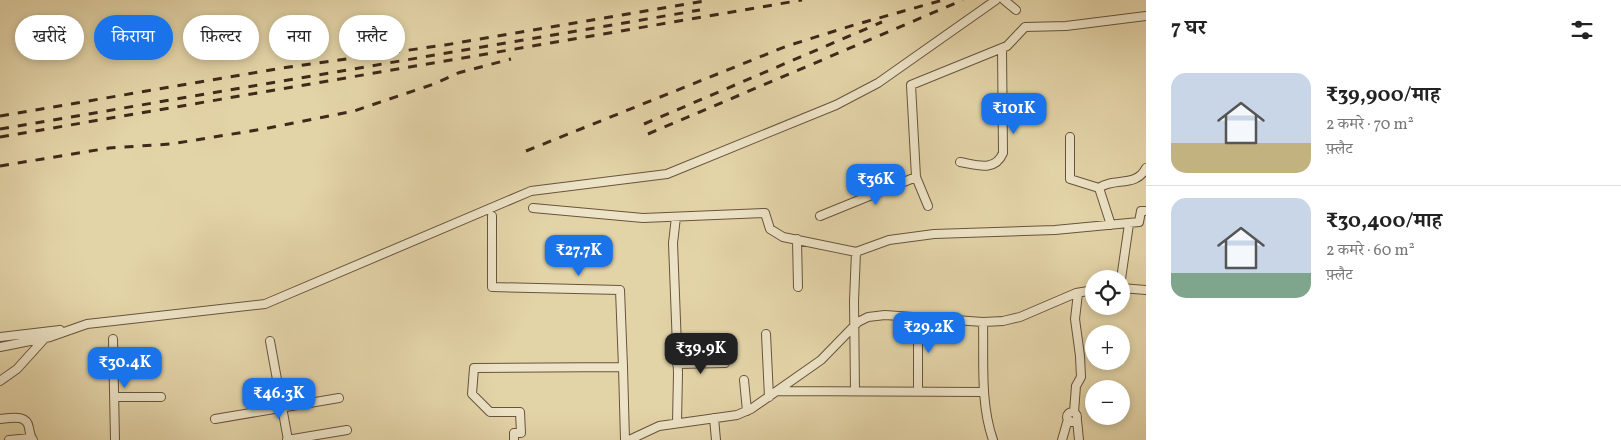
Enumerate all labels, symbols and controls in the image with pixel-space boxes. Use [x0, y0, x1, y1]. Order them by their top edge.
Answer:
text: 7 घर [1171, 14, 1206, 43]
chip: खरीदें [15, 15, 84, 60]
chip: किराया [94, 15, 173, 60]
chip: फ़िल्टर [183, 15, 259, 60]
chip: नया [269, 15, 329, 60]
chip: फ़्लैट [339, 15, 405, 60]
icon: filters [1568, 16, 1596, 44]
text: ₹39,900/माह [1326, 81, 1440, 110]
pin: ₹101K [979, 92, 1049, 135]
icon: home [1211, 93, 1271, 153]
text: ₹101K [992, 98, 1036, 120]
text: 2 कमरे · 70 m² [1326, 114, 1414, 136]
text: फ़्लैट [1326, 139, 1353, 161]
pin: ₹36K [846, 164, 906, 206]
text: ₹36K [857, 169, 895, 191]
text: ₹30,400/माह [1326, 207, 1442, 236]
icon: home [1211, 218, 1271, 278]
pin: ₹27.7K [538, 234, 620, 277]
text: ₹27.7K [556, 240, 602, 262]
text: 2 कमरे · 60 m² [1326, 240, 1415, 262]
text: फ़्लैट [1326, 265, 1353, 287]
map controls [1085, 270, 1130, 425]
button: locate [1085, 270, 1130, 315]
pin: ₹29.2K [888, 312, 970, 354]
text: ₹29.2K [904, 317, 954, 339]
button: + [1085, 325, 1130, 370]
pin: ₹39.9K [660, 332, 742, 375]
text: ₹39.9K [676, 338, 726, 360]
pin: ₹30.4K [84, 346, 166, 389]
text: ₹30.4K [99, 352, 151, 374]
pin: ₹46.3K [238, 378, 320, 420]
button: − [1085, 380, 1130, 425]
text: ₹46.3K [253, 383, 305, 405]

